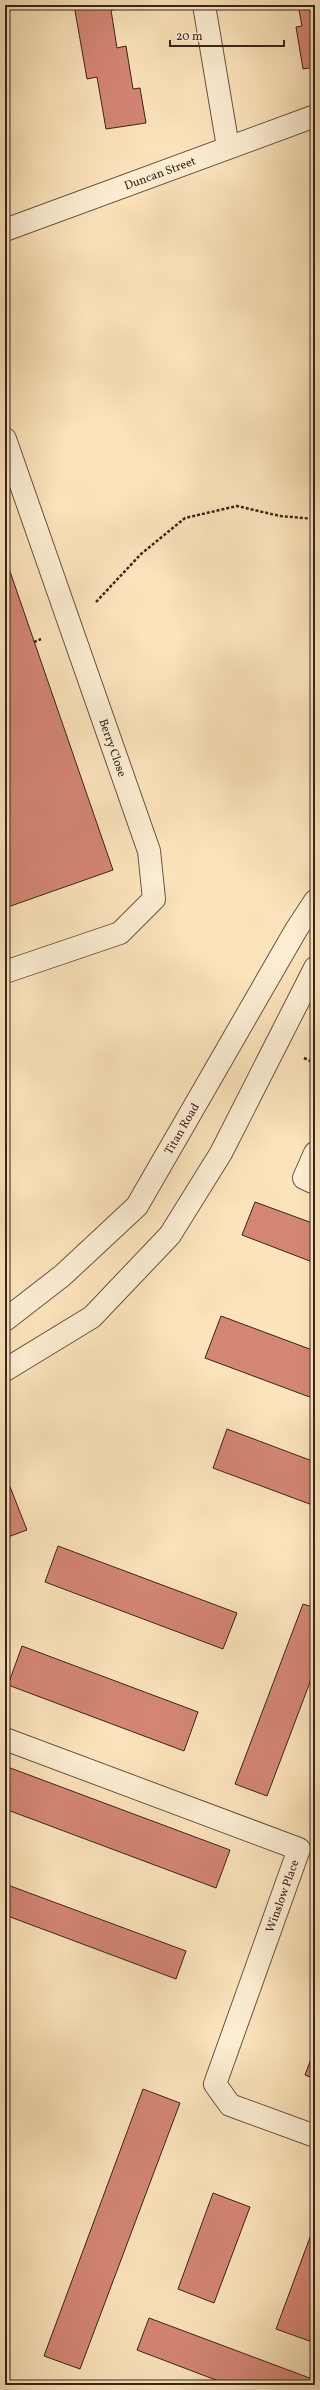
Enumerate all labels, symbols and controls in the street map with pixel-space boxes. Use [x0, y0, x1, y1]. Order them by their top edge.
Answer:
scale bar [170, 22, 284, 48]
text: 20 m [176, 29, 203, 45]
street label: Duncan Street [122, 154, 198, 194]
street label: Berry Close [94, 717, 130, 779]
street label: Titan Road [161, 1100, 204, 1158]
street label: Winslow Place [262, 1857, 304, 1935]

